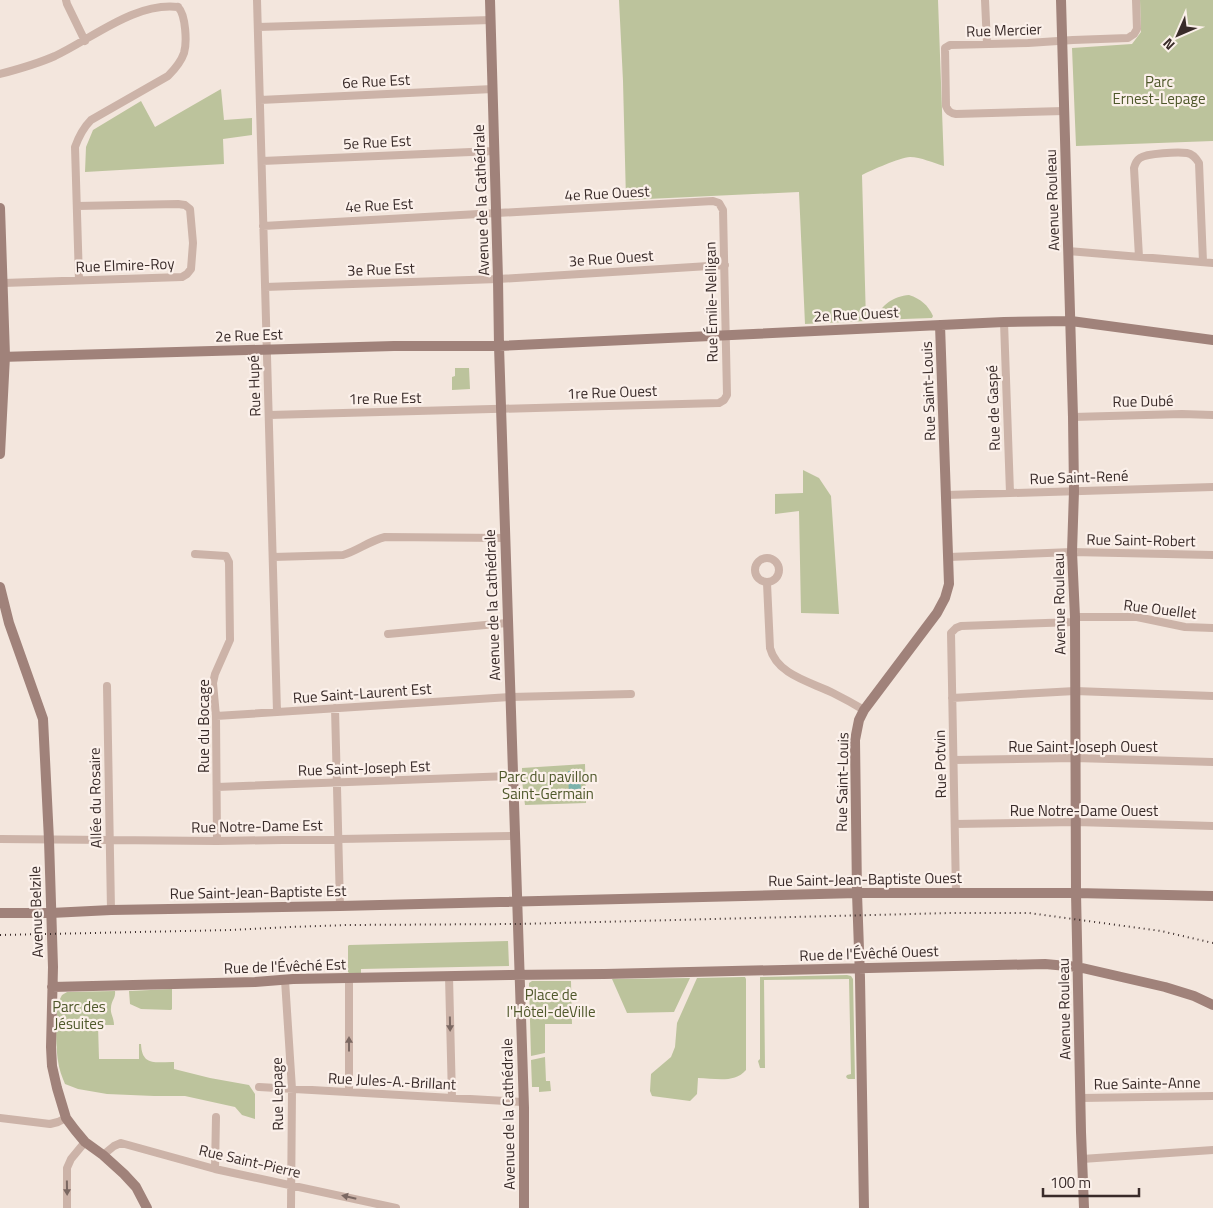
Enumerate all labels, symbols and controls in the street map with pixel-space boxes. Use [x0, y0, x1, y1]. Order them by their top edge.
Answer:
north arrow [1153, 10, 1203, 60]
street label: Rue Mercier [966, 17, 1042, 43]
text: N [1158, 34, 1179, 55]
street label: 6e Rue Est [342, 68, 411, 94]
park label: Parc Ernest-Lepage [1113, 70, 1205, 110]
street label: Avenue de la Cathédrale [467, 124, 495, 276]
street label: 5e Rue Est [343, 129, 412, 155]
street label: Avenue Rouleau [1039, 149, 1065, 251]
street label: 4e Rue Ouest [564, 179, 651, 207]
street label: 4e Rue Est [345, 192, 414, 218]
street label: Rue Émile-Nelligan [698, 241, 724, 363]
street label: 3e Rue Ouest [568, 244, 655, 272]
street label: Rue Elmire-Roy [75, 252, 175, 278]
street label: 3e Rue Est [347, 256, 416, 282]
street label: 2e Rue Ouest [813, 300, 900, 328]
street label: 2e Rue Est [215, 322, 284, 348]
street label: Rue Saint-Louis [915, 341, 941, 441]
street label: Rue Hupé [241, 355, 267, 417]
street label: Rue de Gaspé [980, 365, 1006, 451]
street label: 1re Rue Ouest [567, 379, 658, 405]
street label: 1re Rue Est [348, 386, 422, 410]
street label: Rue Dubé [1112, 389, 1174, 413]
street label: Rue Saint-René [1029, 464, 1129, 490]
street label: Rue Saint-Robert [1086, 528, 1197, 552]
street label: Avenue de la Cathédrale [478, 529, 506, 681]
street label: Avenue Rouleau [1047, 553, 1071, 655]
street label: Rue Ouellet [1122, 593, 1198, 625]
street label: Rue Saint-Laurent Est [292, 677, 433, 709]
street label: Rue du Bocage [192, 679, 215, 773]
street label: Rue Potvin [928, 730, 952, 798]
street label: Rue Saint-Louis [830, 732, 854, 832]
street label: Rue Saint-Joseph Ouest [1008, 735, 1159, 758]
street label: Allée du Rosaire [83, 747, 107, 849]
street label: Rue Saint-Joseph Est [297, 754, 431, 782]
park label: Parc du pavillon Saint-Germain [498, 765, 598, 805]
street label: Rue Notre-Dame Ouest [1010, 799, 1159, 822]
street label: Rue Notre-Dame Est [191, 813, 324, 839]
street label: Avenue Belzile [23, 866, 49, 958]
street label: Rue Saint-Jean-Baptiste Ouest [768, 866, 963, 892]
street label: Rue Saint-Jean-Baptiste Est [169, 879, 347, 905]
street label: Rue de l'Évêché Ouest [799, 939, 940, 967]
street label: Rue de l'Évêché Est [224, 952, 347, 980]
street label: Avenue Rouleau [1052, 958, 1076, 1060]
park label: Place de l'Hôtel-deVille [507, 983, 595, 1023]
park label: Parc des Jésuites [52, 995, 106, 1035]
one-way arrow [446, 1017, 454, 1033]
one-way arrow [345, 1035, 353, 1051]
street label: Avenue de la Cathédrale [495, 1038, 521, 1190]
street label: Rue Lepage [265, 1057, 289, 1131]
street label: Rue Jules-A.-Brillant [327, 1066, 457, 1096]
street label: Rue Sainte-Anne [1093, 1071, 1201, 1095]
street label: Rue Saint-Pierre [197, 1138, 303, 1184]
scale bar [1043, 1166, 1139, 1198]
text: 100 m [1050, 1171, 1091, 1194]
one-way arrow [63, 1180, 71, 1196]
one-way arrow [341, 1193, 356, 1201]

